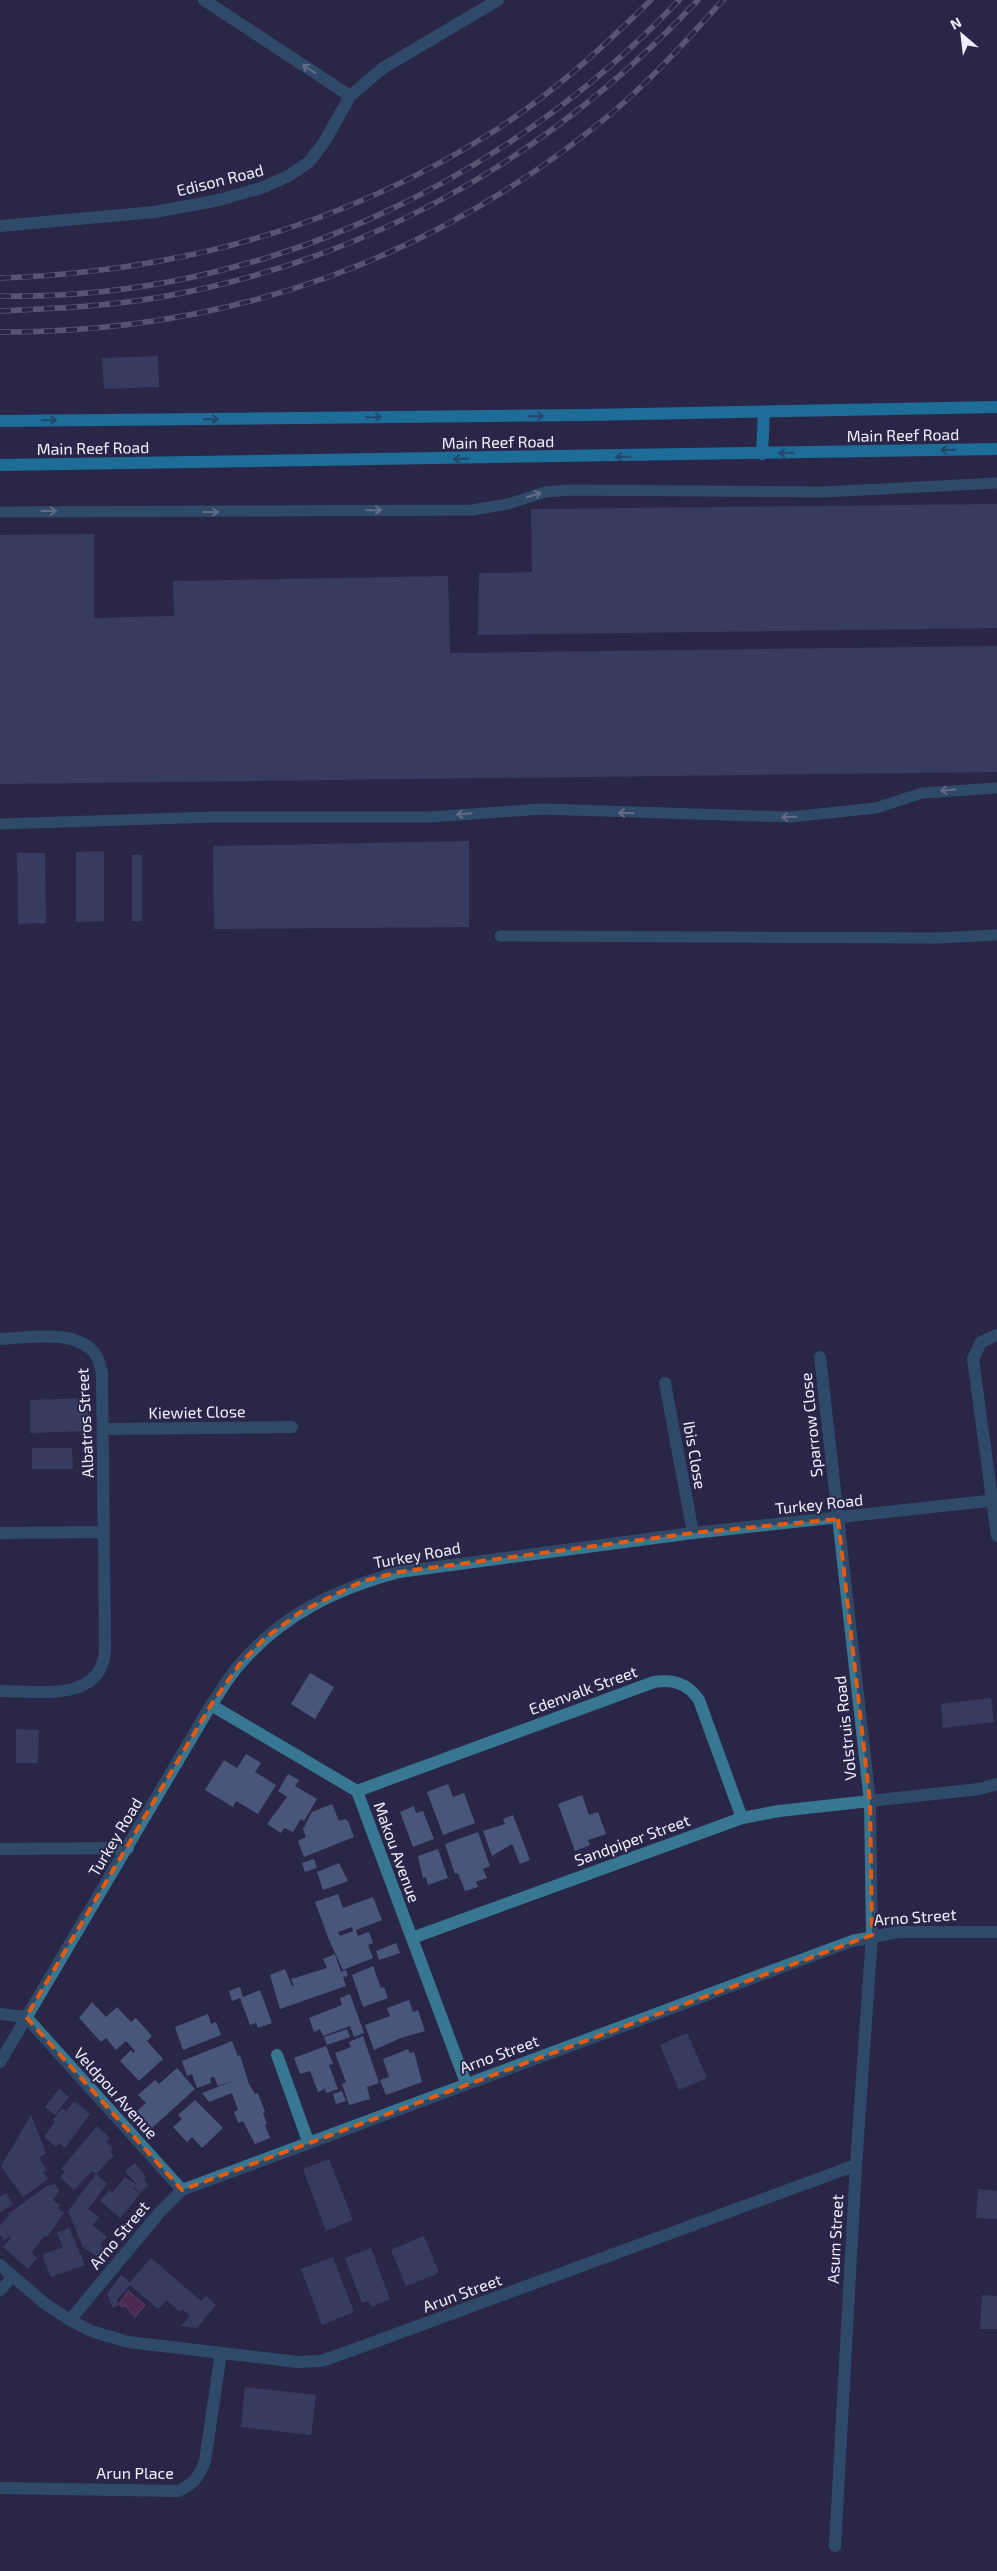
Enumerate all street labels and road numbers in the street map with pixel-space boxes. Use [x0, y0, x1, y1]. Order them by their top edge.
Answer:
street label: Edison Road [174, 160, 265, 200]
street label: Main Reef Road [846, 424, 960, 445]
street label: Main Reef Road [441, 431, 555, 452]
street label: Main Reef Road [36, 437, 150, 458]
street label: Albatros Street [72, 1368, 97, 1479]
street label: Sparrow Close [796, 1372, 825, 1478]
street label: Kiewiet Close [148, 1401, 246, 1422]
street label: Ibis Close [680, 1419, 711, 1490]
street label: Turkey Road [774, 1489, 864, 1518]
street label: Turkey Road [372, 1537, 462, 1572]
street label: Edenvalk Street [526, 1661, 640, 1718]
street label: Volstruis Road [830, 1675, 859, 1781]
street label: Turkey Road [84, 1794, 145, 1880]
street label: Makou Avenue [370, 1799, 424, 1905]
street label: Sandpiper Street [572, 1810, 692, 1869]
street label: Arno Street [873, 1904, 957, 1929]
street label: Arno Street [457, 2030, 541, 2077]
street label: Veldpou Avenue [71, 2043, 162, 2142]
street label: Asum Street [823, 2194, 846, 2284]
street label: Arno Street [85, 2197, 153, 2272]
street label: Arun Street [420, 2269, 504, 2316]
street label: Arun Place [96, 2463, 174, 2482]

